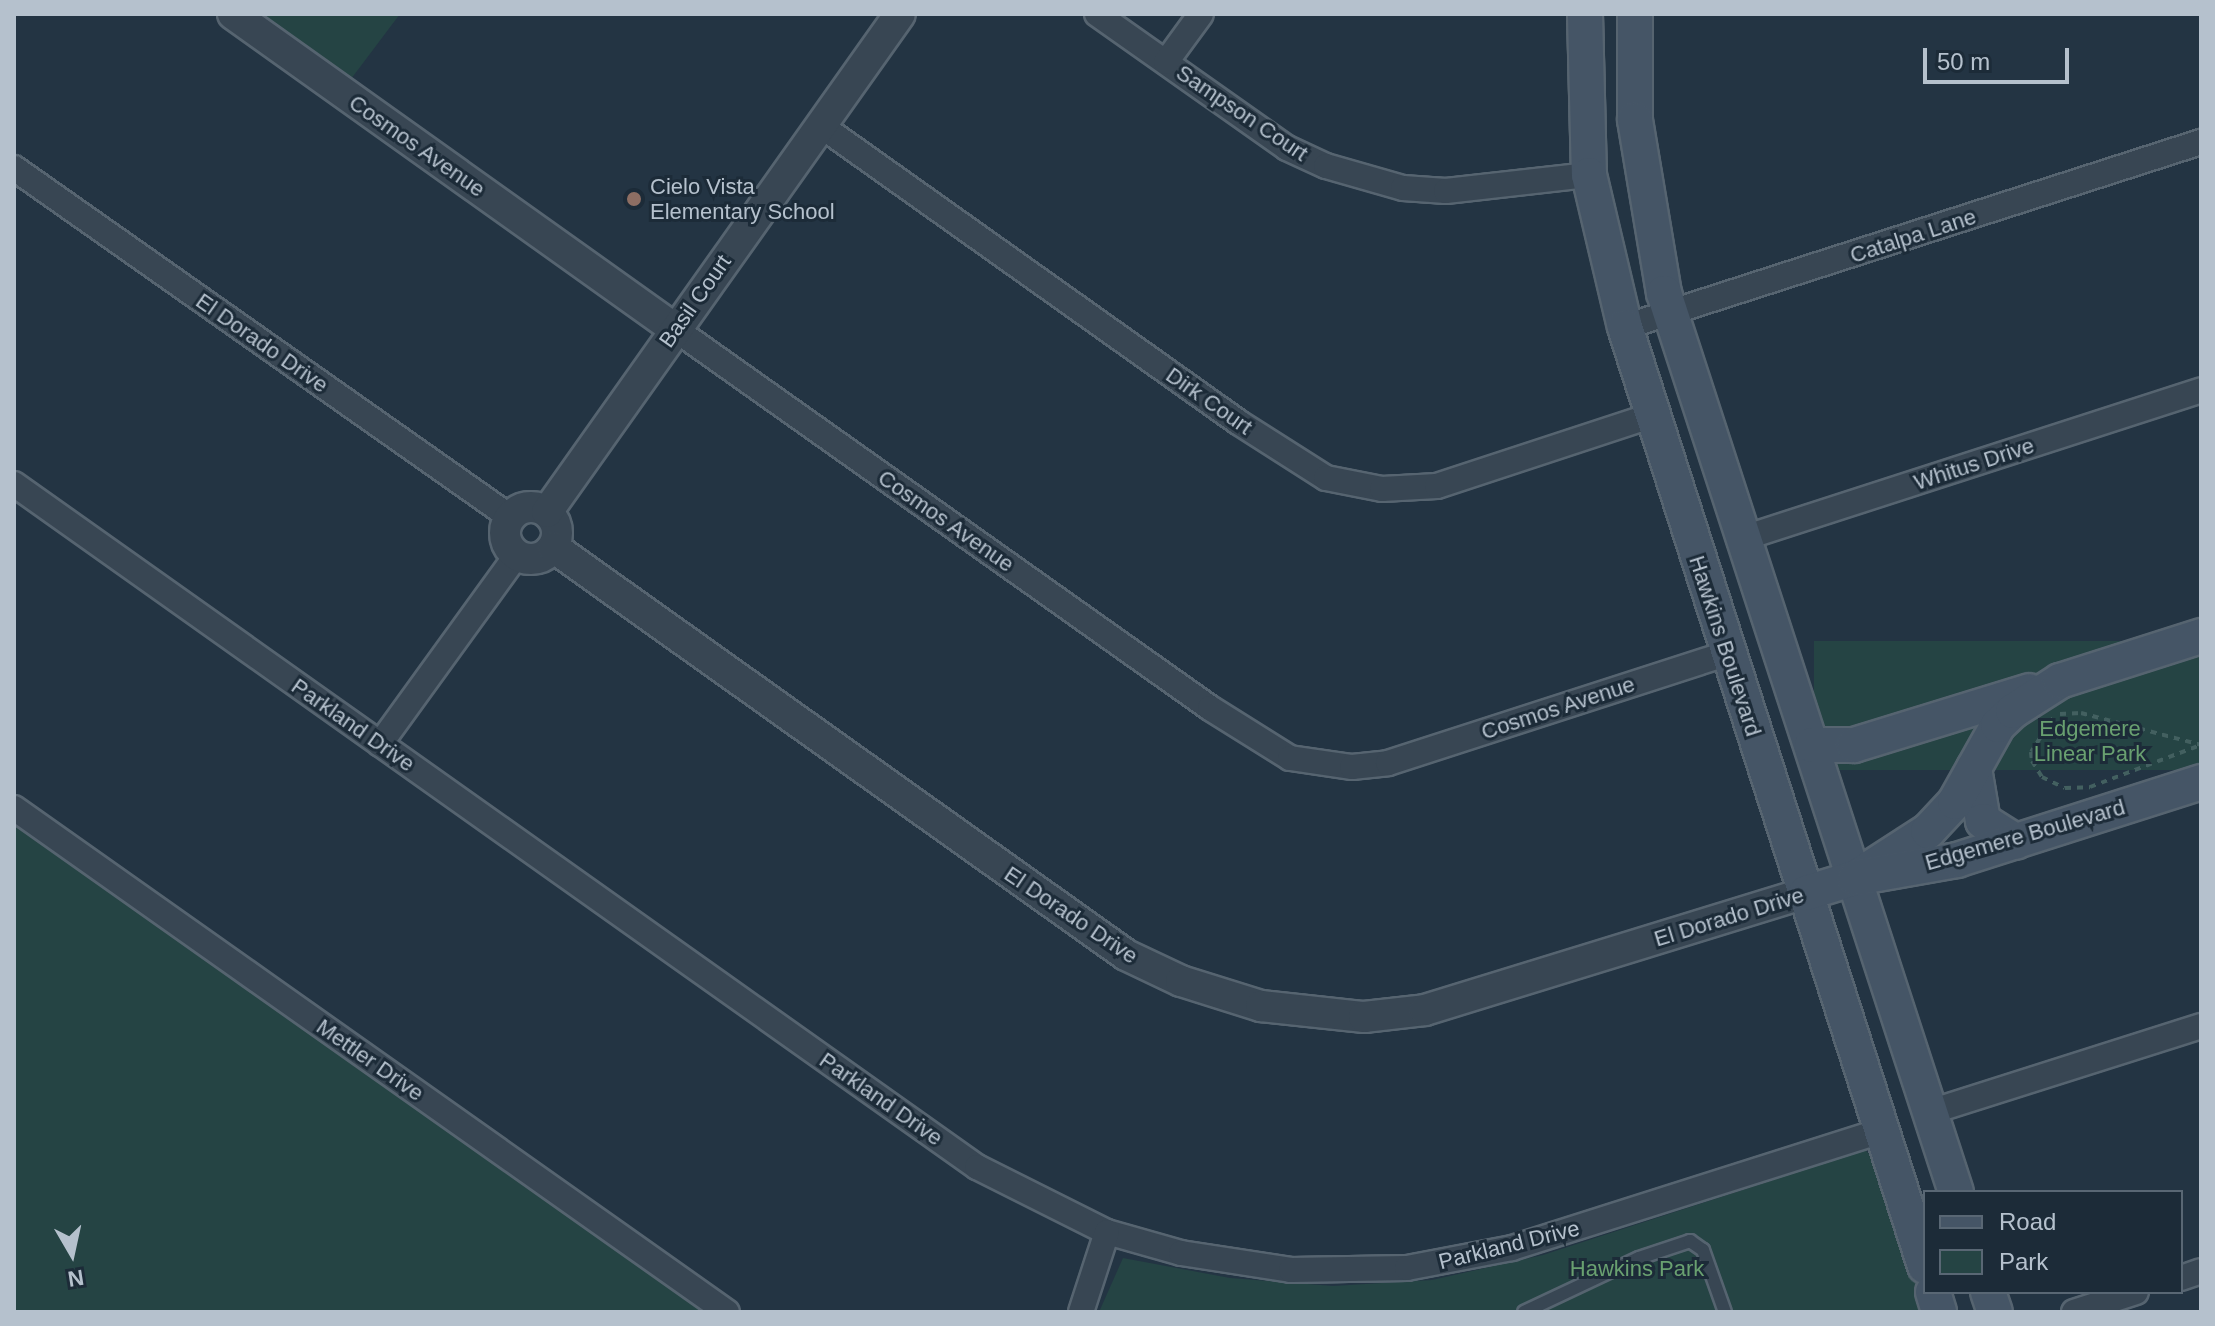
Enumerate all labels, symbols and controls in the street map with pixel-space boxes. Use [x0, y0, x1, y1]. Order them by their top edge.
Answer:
scale bar [1927, 32, 2073, 82]
text: 50 m [1937, 48, 1990, 75]
street label: Sampson Court [1171, 59, 1313, 167]
street label: Cosmos Avenue [343, 89, 491, 203]
place label: Cielo Vista Elementary School [650, 173, 835, 224]
marker: Cielo Vista Elementary School [625, 190, 643, 208]
street label: Catalpa Lane [1847, 203, 1979, 269]
street label: Basil Court [653, 249, 737, 353]
street label: El Dorado Drive [191, 288, 333, 398]
street label: Dirk Court [1161, 362, 1257, 440]
street label: Whitus Drive [1911, 432, 2037, 496]
street label: Cosmos Avenue [872, 464, 1020, 578]
street label: Hawkins Boulevard [1683, 552, 1767, 740]
street label: Cosmos Avenue [1477, 671, 1639, 745]
street label: Parkland Drive [286, 673, 420, 777]
park label: Edgemere Linear Park [2034, 715, 2146, 766]
street label: Edgemere Boulevard [1922, 794, 2128, 876]
street label: El Dorado Drive [999, 861, 1143, 969]
street label: El Dorado Drive [1651, 882, 1807, 952]
street label: Mettler Drive [311, 1013, 429, 1107]
street label: Parkland Drive [814, 1047, 948, 1151]
legend [1923, 1190, 2183, 1294]
text: Road [1999, 1208, 2056, 1235]
north arrow [32, 1214, 112, 1294]
street label: Parkland Drive [1436, 1215, 1582, 1275]
text: Park [1999, 1248, 2048, 1275]
park label: Hawkins Park [1570, 1256, 1704, 1282]
text: N [66, 1265, 86, 1292]

